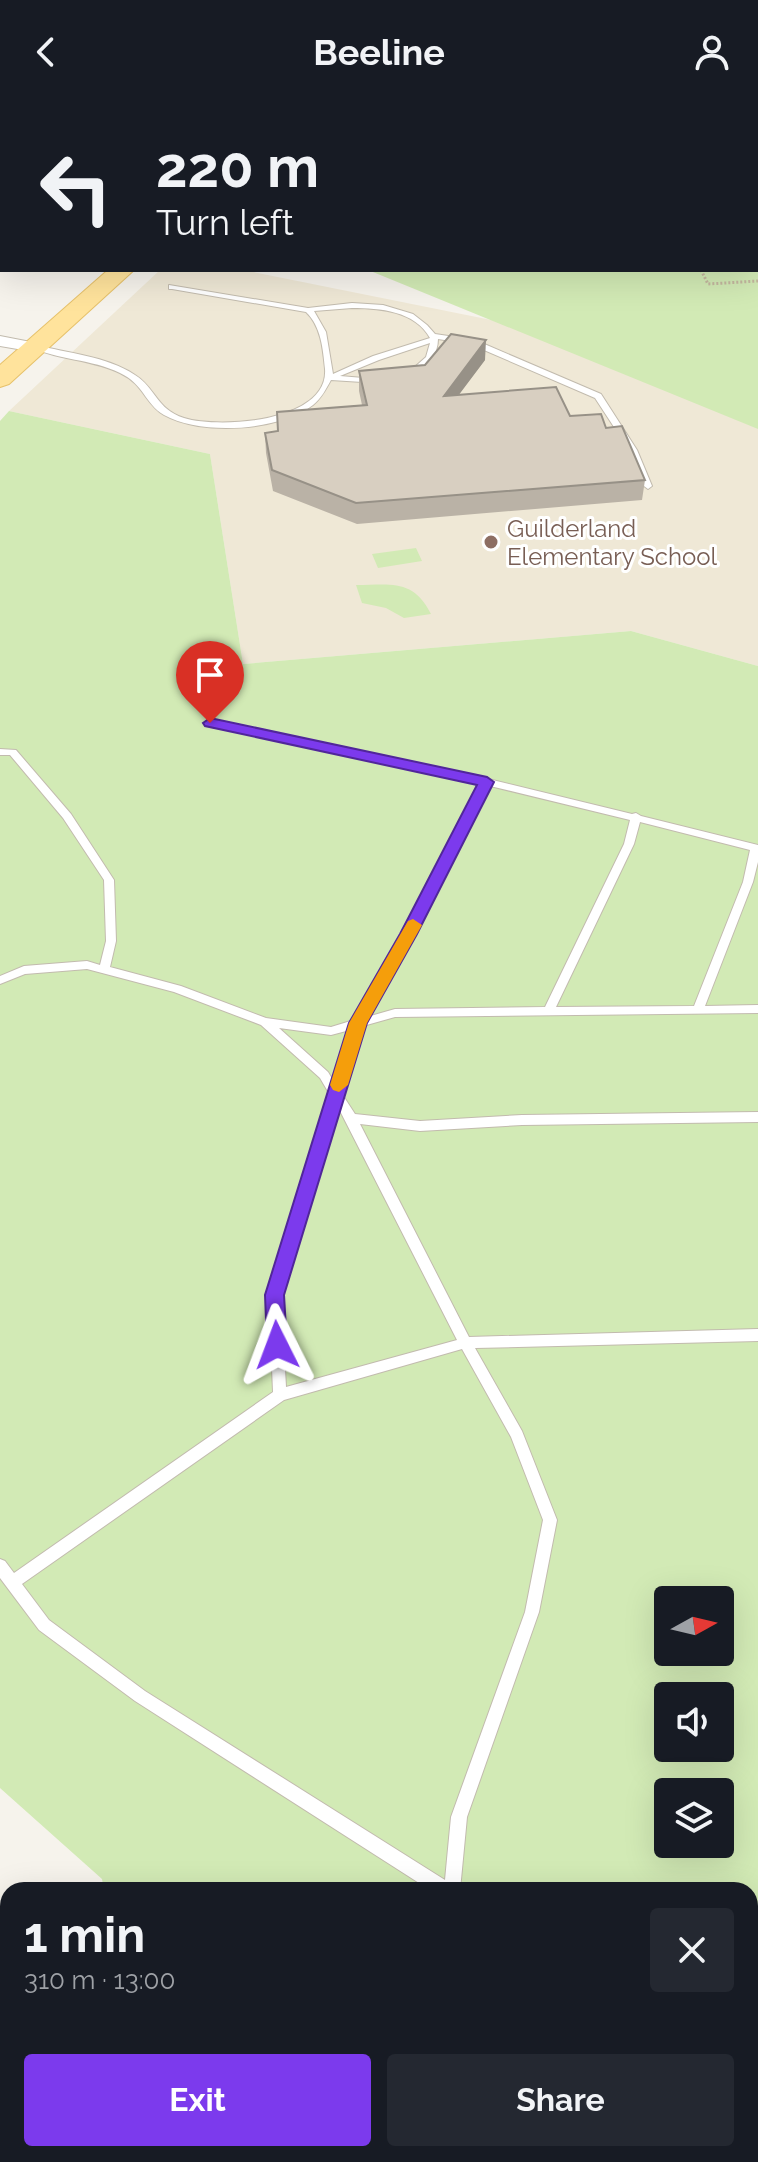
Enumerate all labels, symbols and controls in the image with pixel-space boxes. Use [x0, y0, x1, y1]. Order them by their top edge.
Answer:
icon: back [24, 30, 68, 74]
icon: person [690, 30, 734, 74]
text: Beeline [313, 31, 445, 73]
text: 220 m [156, 134, 319, 200]
icon: left [24, 136, 128, 240]
text: Turn left [156, 201, 294, 243]
place label: Guilderland Elementary School [507, 514, 718, 571]
marker: Guilderland Elementary School [482, 533, 500, 551]
pin [176, 641, 244, 723]
icon: arrive [188, 653, 232, 697]
position arrow [235, 1303, 319, 1387]
north arrow [654, 1586, 734, 1666]
map controls [654, 1586, 734, 1858]
button: sound [654, 1682, 734, 1762]
button: layers [654, 1778, 734, 1858]
text: 1 min [24, 1907, 145, 1963]
button: close [650, 1908, 734, 1992]
text: 310 m · 13:00 [24, 1965, 175, 1995]
button: Exit [24, 2054, 371, 2146]
button: Share [387, 2054, 734, 2146]

